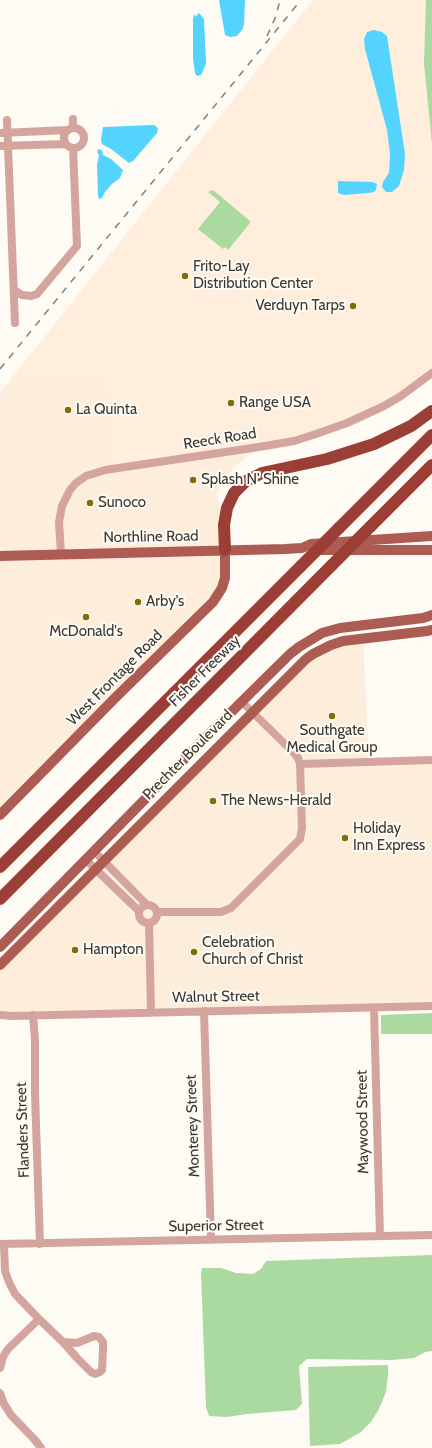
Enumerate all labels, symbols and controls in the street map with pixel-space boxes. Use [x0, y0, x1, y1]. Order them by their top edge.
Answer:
place label: Frito-Lay Distribution Center [193, 258, 313, 293]
marker: Frito-Lay Distribution Center [180, 271, 190, 281]
place label: Verduyn Tarps [255, 297, 345, 315]
marker: Verduyn Tarps [348, 301, 358, 311]
place label: Range USA [239, 394, 311, 412]
marker: Range USA [226, 398, 236, 408]
place label: La Quinta [76, 401, 137, 419]
marker: La Quinta [63, 405, 73, 415]
street label: Reeck Road [182, 424, 258, 454]
place label: Splash N' Shine [201, 471, 299, 489]
marker: Splash N' Shine [188, 475, 198, 485]
place label: Sunoco [98, 494, 146, 512]
marker: Sunoco [85, 498, 95, 508]
street label: Northline Road [103, 527, 199, 547]
place label: Arby's [146, 593, 184, 611]
marker: Arby's [133, 597, 143, 607]
marker: McDonald's [81, 612, 91, 622]
place label: McDonald's [49, 623, 123, 641]
street label: West Frontage Road [64, 627, 166, 729]
street label: Fisher Freeway [166, 632, 244, 710]
street label: Prechter Boulevard [139, 706, 237, 804]
marker: Southgate Medical Group [327, 711, 337, 721]
place label: Southgate Medical Group [286, 722, 378, 757]
place label: The News-Herald [221, 792, 331, 810]
marker: The News-Herald [208, 796, 218, 806]
place label: Holiday Inn Express [353, 820, 425, 855]
marker: Holiday Inn Express [340, 833, 350, 843]
place label: Celebration Church of Christ [202, 934, 303, 969]
place label: Hampton [83, 941, 144, 959]
marker: Hampton [70, 945, 80, 955]
marker: Celebration Church of Christ [189, 947, 199, 957]
street label: Walnut Street [172, 987, 260, 1007]
street label: Maywood Street [353, 1070, 373, 1174]
street label: Monterey Street [182, 1074, 204, 1178]
street label: Flanders Street [12, 1082, 34, 1178]
street label: Superior Street [168, 1216, 264, 1236]

